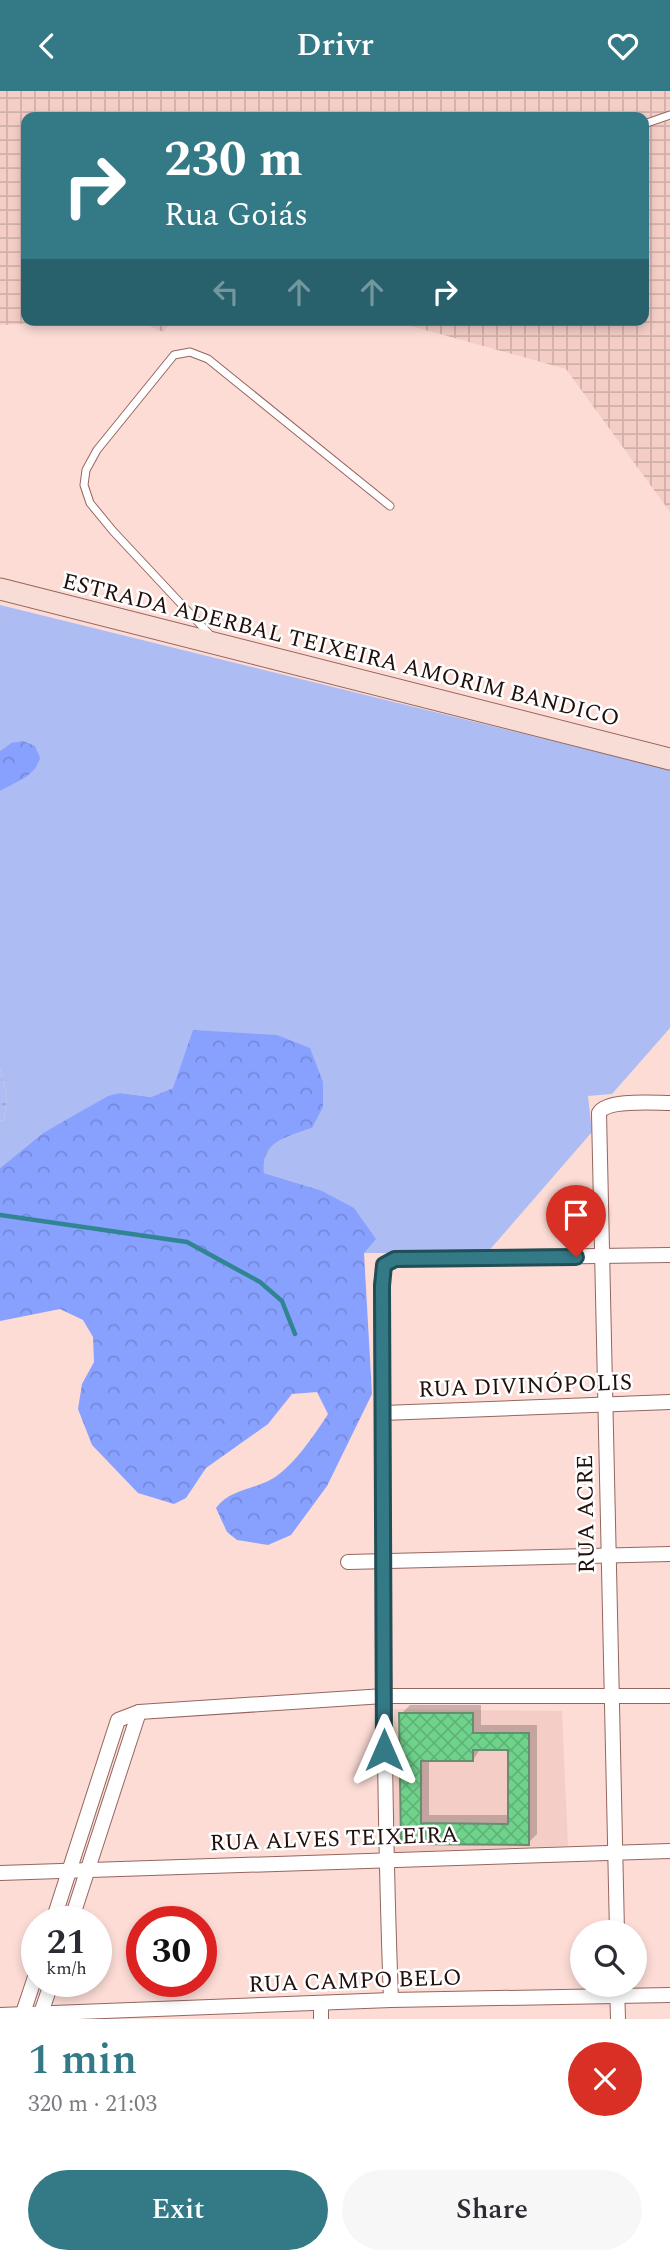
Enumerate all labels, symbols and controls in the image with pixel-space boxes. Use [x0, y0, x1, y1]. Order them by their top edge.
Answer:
text: Drivr [296, 21, 374, 70]
icon: back [28, 27, 66, 65]
icon: heart [604, 27, 642, 65]
text: 230 m [164, 123, 303, 198]
icon: right [49, 140, 140, 231]
text: Rua Goiás [164, 191, 308, 240]
icon: left [207, 273, 245, 311]
icon: ahead [280, 273, 318, 311]
icon: ahead [353, 273, 391, 311]
icon: right [426, 273, 464, 311]
street label: ESTRADA ADERBAL TEIXEIRA AMORIM BANDICO [58, 564, 623, 737]
pin [546, 1185, 606, 1257]
icon: arrive [557, 1196, 595, 1234]
street label: RUA DIVINÓPOLIS [418, 1365, 633, 1408]
street label: RUA ACRE [568, 1454, 605, 1574]
position arrow [347, 1713, 421, 1787]
street label: RUA ALVES TEIXEIRA [209, 1818, 459, 1861]
speed limit sign: 30 [126, 1906, 217, 1997]
text: 21 [47, 1916, 86, 1969]
map controls [570, 1920, 647, 1997]
button: search [570, 1920, 647, 1997]
text: km/h [46, 1955, 87, 1982]
street label: RUA CAMPO BELO [248, 1960, 462, 2003]
text: 1 min [28, 2029, 137, 2092]
button: close [568, 2042, 642, 2116]
text: 320 m · 21:03 [28, 2087, 157, 2122]
button: Exit [28, 2170, 328, 2250]
button: Share [342, 2170, 642, 2250]

